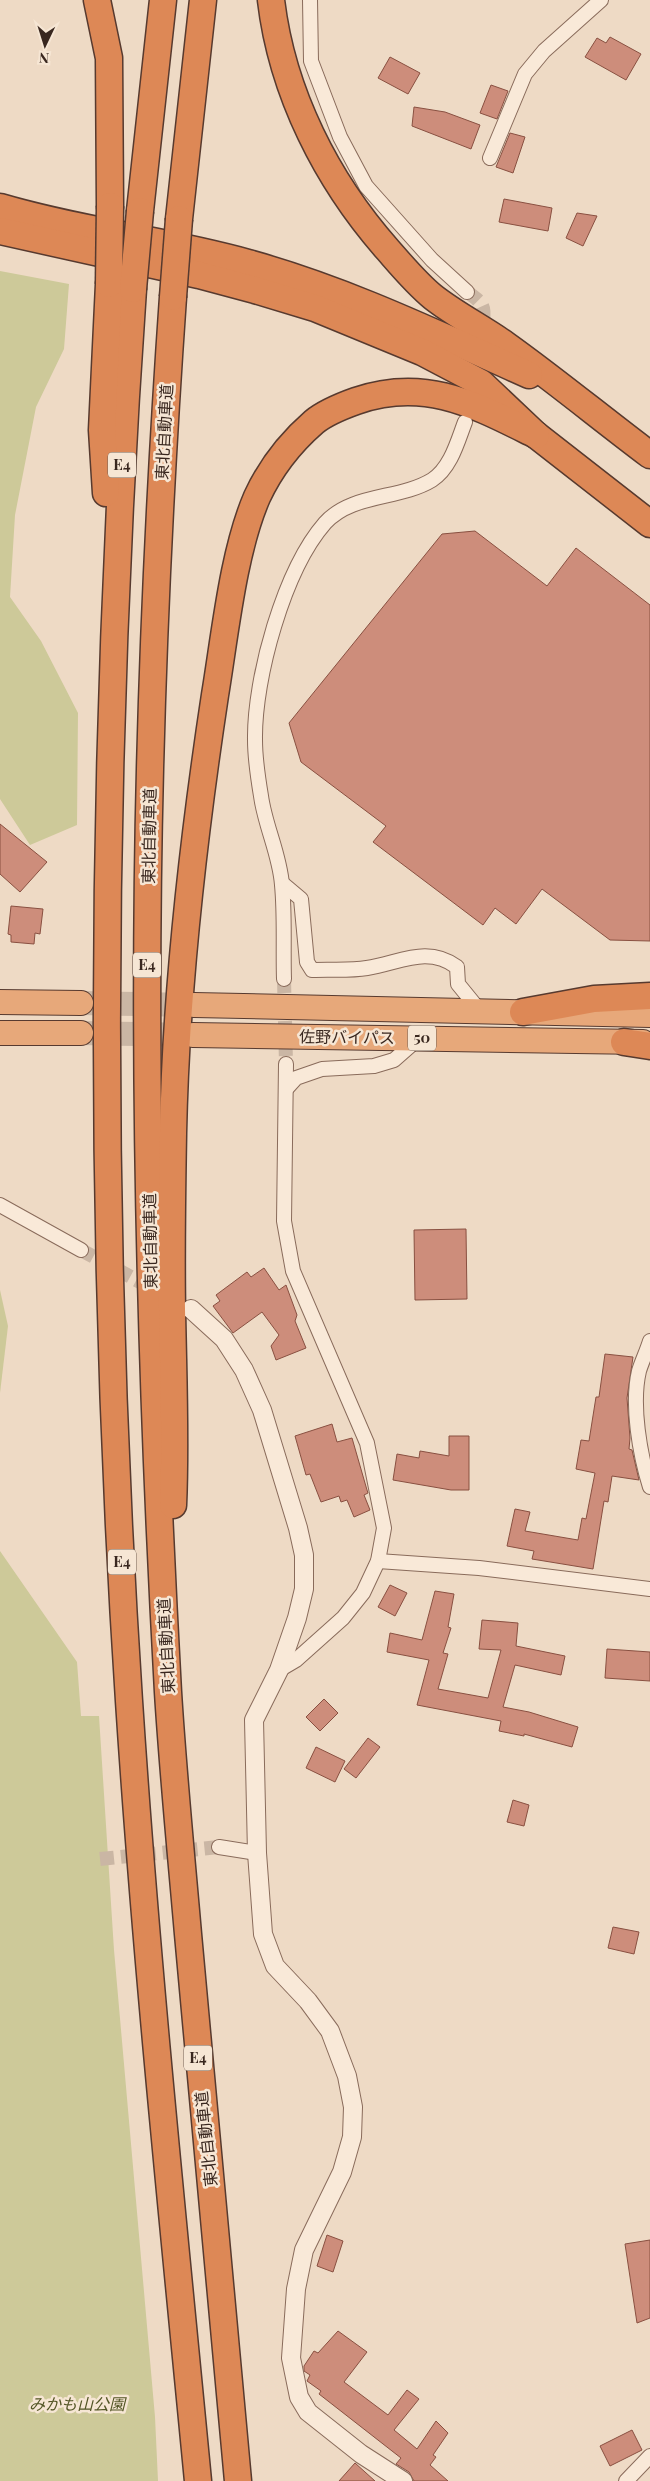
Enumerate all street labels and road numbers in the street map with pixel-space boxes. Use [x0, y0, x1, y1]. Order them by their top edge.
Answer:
street label: 東北自動車道 [151, 383, 176, 480]
road number: E4 [108, 452, 136, 478]
street label: 東北自動車道 [137, 788, 160, 884]
road number: E4 [133, 952, 161, 978]
street label: 佐野バイパス [299, 1025, 395, 1048]
road number: 50 [408, 1026, 436, 1050]
street label: 東北自動車道 [138, 1193, 161, 1289]
road number: E4 [108, 1550, 136, 1574]
street label: 東北自動車道 [153, 1598, 178, 1695]
road number: E4 [184, 2046, 212, 2070]
street label: 東北自動車道 [190, 2090, 221, 2188]

